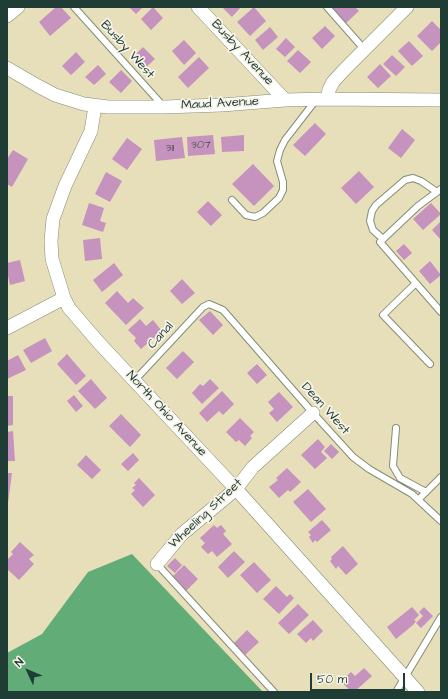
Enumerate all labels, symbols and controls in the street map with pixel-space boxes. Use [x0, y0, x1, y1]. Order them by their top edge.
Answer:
street label: Busby Avenue [208, 17, 276, 89]
street label: Busby West [97, 18, 157, 82]
street label: Maud Avenue [181, 94, 259, 114]
house number: 307 [191, 139, 211, 153]
house number: 311 [166, 142, 174, 156]
street label: Canal [145, 319, 177, 353]
street label: North Ohio Avenue [122, 368, 210, 460]
street label: Dean West [298, 380, 352, 438]
street label: Wheeling Street [166, 476, 246, 552]
north arrow [8, 651, 48, 691]
text: N [11, 655, 27, 670]
scale bar [312, 665, 407, 691]
text: 50 m [317, 671, 347, 688]

